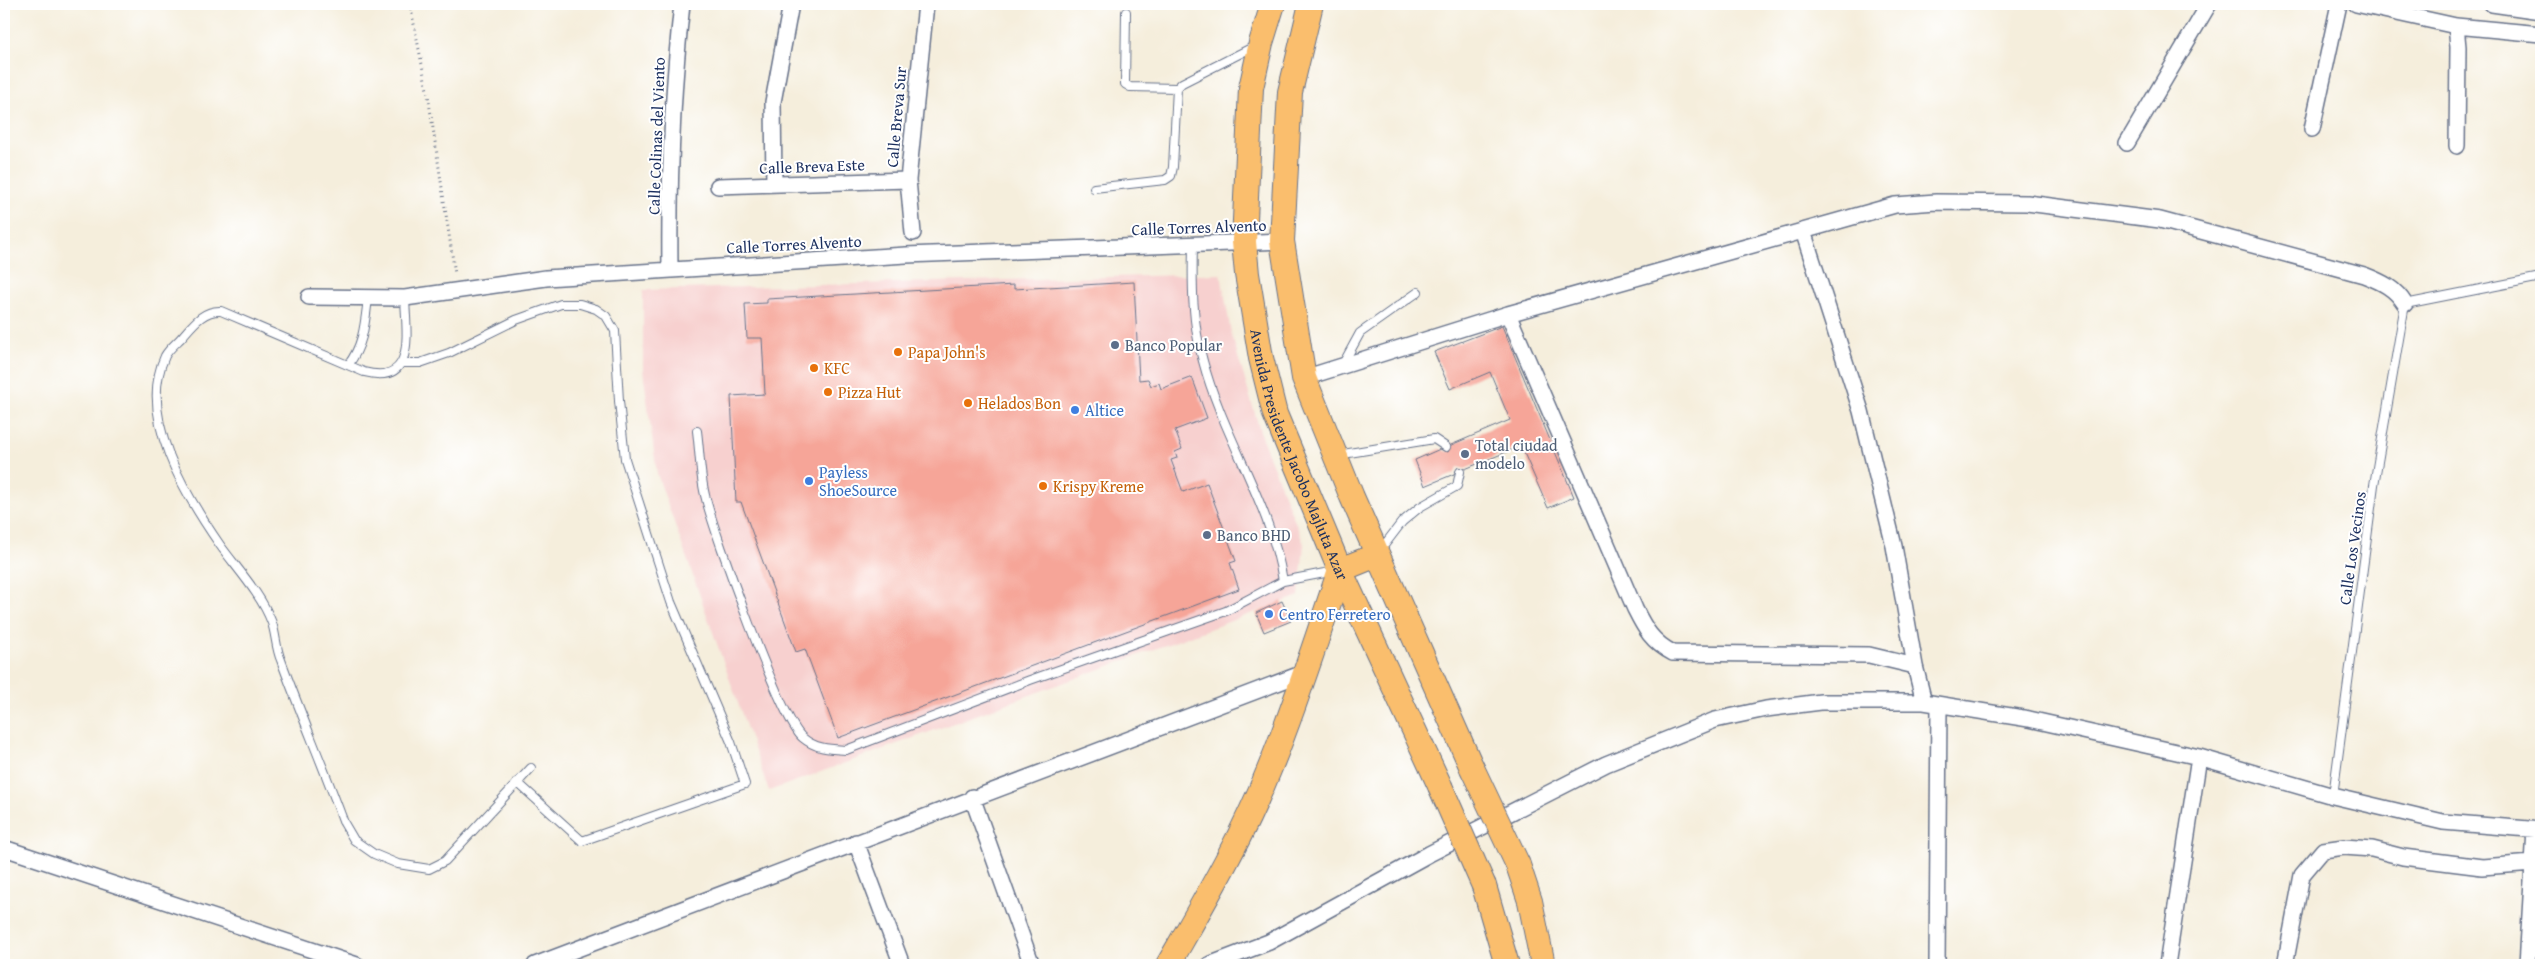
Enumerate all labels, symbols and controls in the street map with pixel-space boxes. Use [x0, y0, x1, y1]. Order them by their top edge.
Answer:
street label: Calle Colinas del Viento [641, 57, 671, 215]
street label: Calle Breva Sur [880, 65, 912, 168]
street label: Calle Breva Este [759, 152, 865, 180]
street label: Calle Torres Alvento [1131, 213, 1267, 241]
street label: Calle Torres Alvento [726, 228, 862, 260]
street label: Avenida Presidente Jacobo Majluta Azar [1244, 327, 1355, 584]
place label: Banco Popular [1125, 333, 1223, 357]
marker: Banco Popular [1109, 339, 1121, 351]
place label: Papa John's [908, 340, 986, 364]
marker: Papa John's [892, 346, 904, 358]
place label: KFC [824, 356, 850, 380]
marker: KFC [808, 362, 820, 374]
place label: Pizza Hut [838, 380, 901, 404]
marker: Pizza Hut [822, 386, 834, 398]
place label: Helados Bon [978, 391, 1061, 415]
marker: Helados Bon [962, 397, 974, 409]
place label: Altice [1085, 398, 1124, 422]
marker: Altice [1069, 404, 1081, 416]
place label: Total ciudad modelo [1475, 433, 1558, 475]
marker: Total ciudad modelo [1459, 448, 1471, 460]
place label: Payless ShoeSource [819, 460, 897, 502]
place label: Krispy Kreme [1053, 474, 1144, 498]
marker: Payless ShoeSource [803, 475, 815, 487]
marker: Krispy Kreme [1037, 480, 1049, 492]
street label: Calle Los Vecinos [2332, 490, 2372, 606]
place label: Banco BHD [1217, 523, 1291, 547]
marker: Banco BHD [1201, 529, 1213, 541]
place label: Centro Ferretero [1279, 602, 1391, 626]
marker: Centro Ferretero [1263, 608, 1275, 620]

